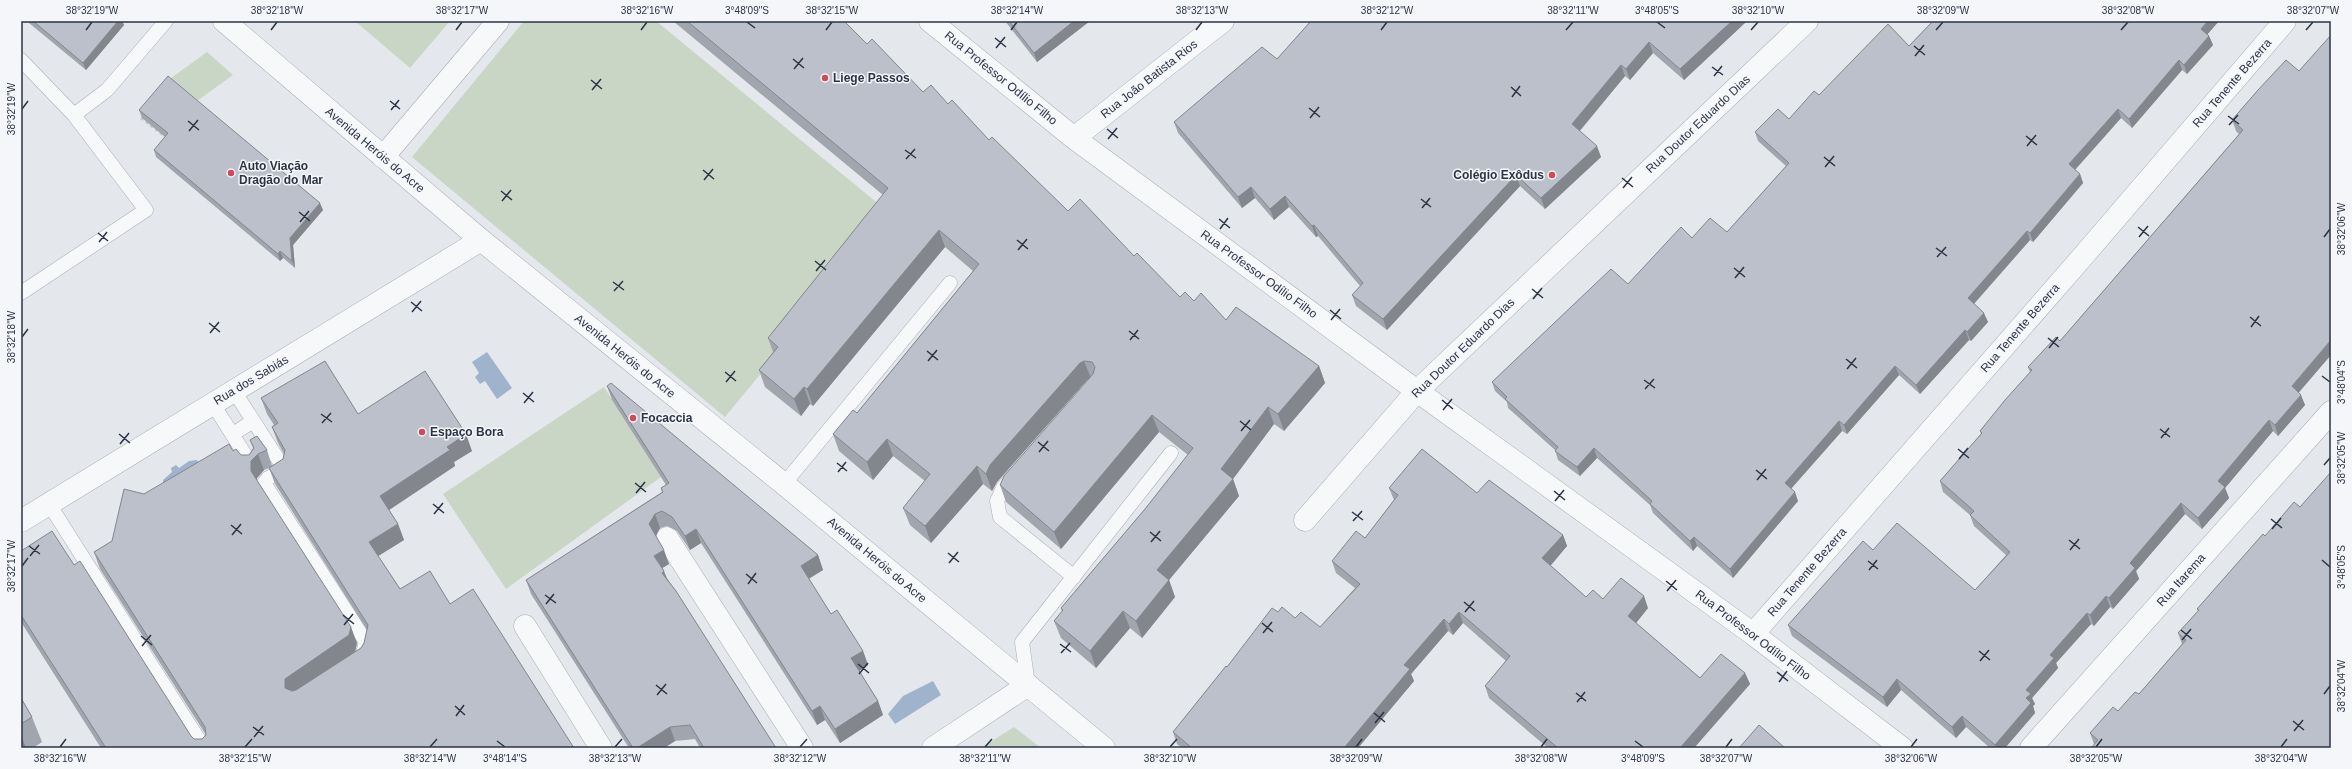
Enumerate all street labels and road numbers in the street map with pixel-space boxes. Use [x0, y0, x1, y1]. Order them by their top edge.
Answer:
street label: Rua Professor Odílio Filho [942, 28, 1060, 128]
street label: Rua Tenente Bezerra [2190, 35, 2275, 130]
street label: Rua João Batista Rios [1098, 37, 1200, 121]
street label: Rua Doutor Eduardo Dias [1643, 72, 1753, 176]
street label: Avenida Heróis do Acre [323, 104, 428, 196]
street label: Rua Professor Odílio Filho [1198, 227, 1320, 321]
street label: Rua Tenente Bezerra [1978, 280, 2063, 375]
street label: Rua Doutor Eduardo Dias [1409, 295, 1517, 401]
street label: Avenida Heróis do Acre [572, 311, 678, 401]
street label: Rua dos Sabiás [211, 352, 291, 408]
street label: Avenida Heróis do Acre [825, 514, 930, 606]
street label: Rua Tenente Bezerra [1765, 524, 1850, 619]
street label: Rua Itarema [2154, 551, 2209, 609]
street label: Rua Professor Odílio Filho [1693, 587, 1814, 683]

